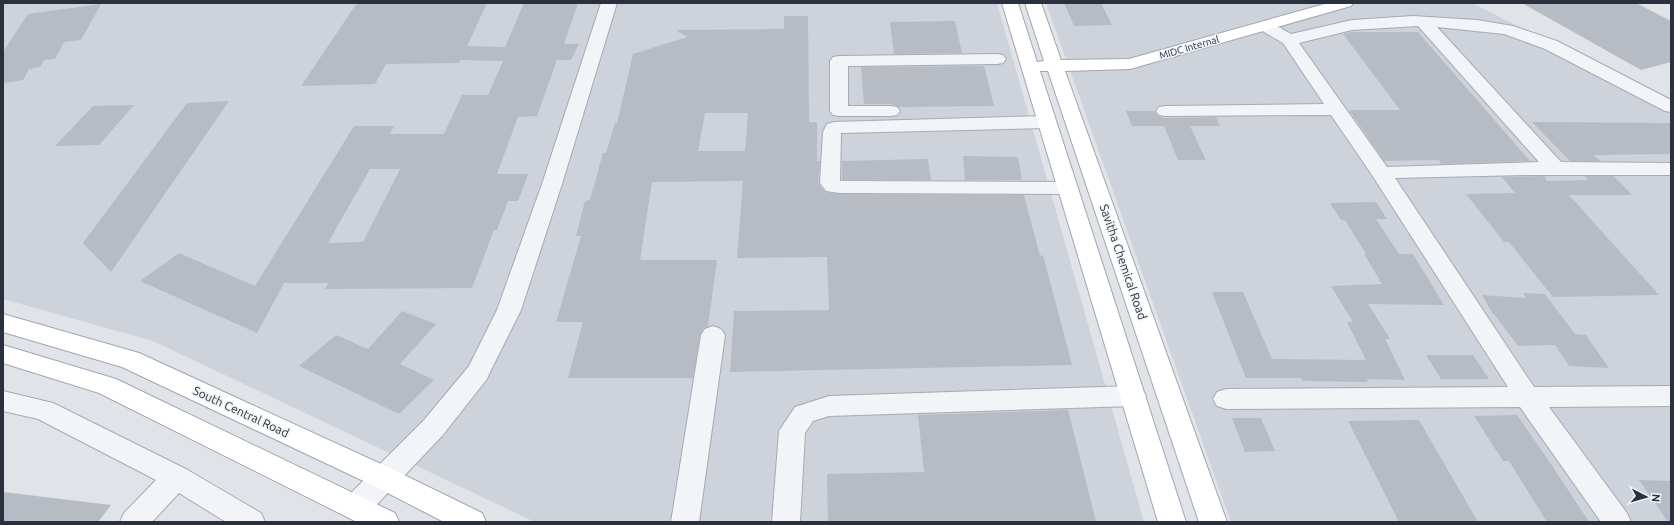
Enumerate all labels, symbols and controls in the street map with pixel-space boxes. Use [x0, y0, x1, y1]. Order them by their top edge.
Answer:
street label: MIDC Internal [1158, 34, 1221, 61]
street label: Savitha Chemical Road [1098, 202, 1149, 321]
street label: South Central Road [191, 384, 291, 439]
north arrow [1626, 477, 1666, 517]
text: N [1650, 493, 1662, 503]

